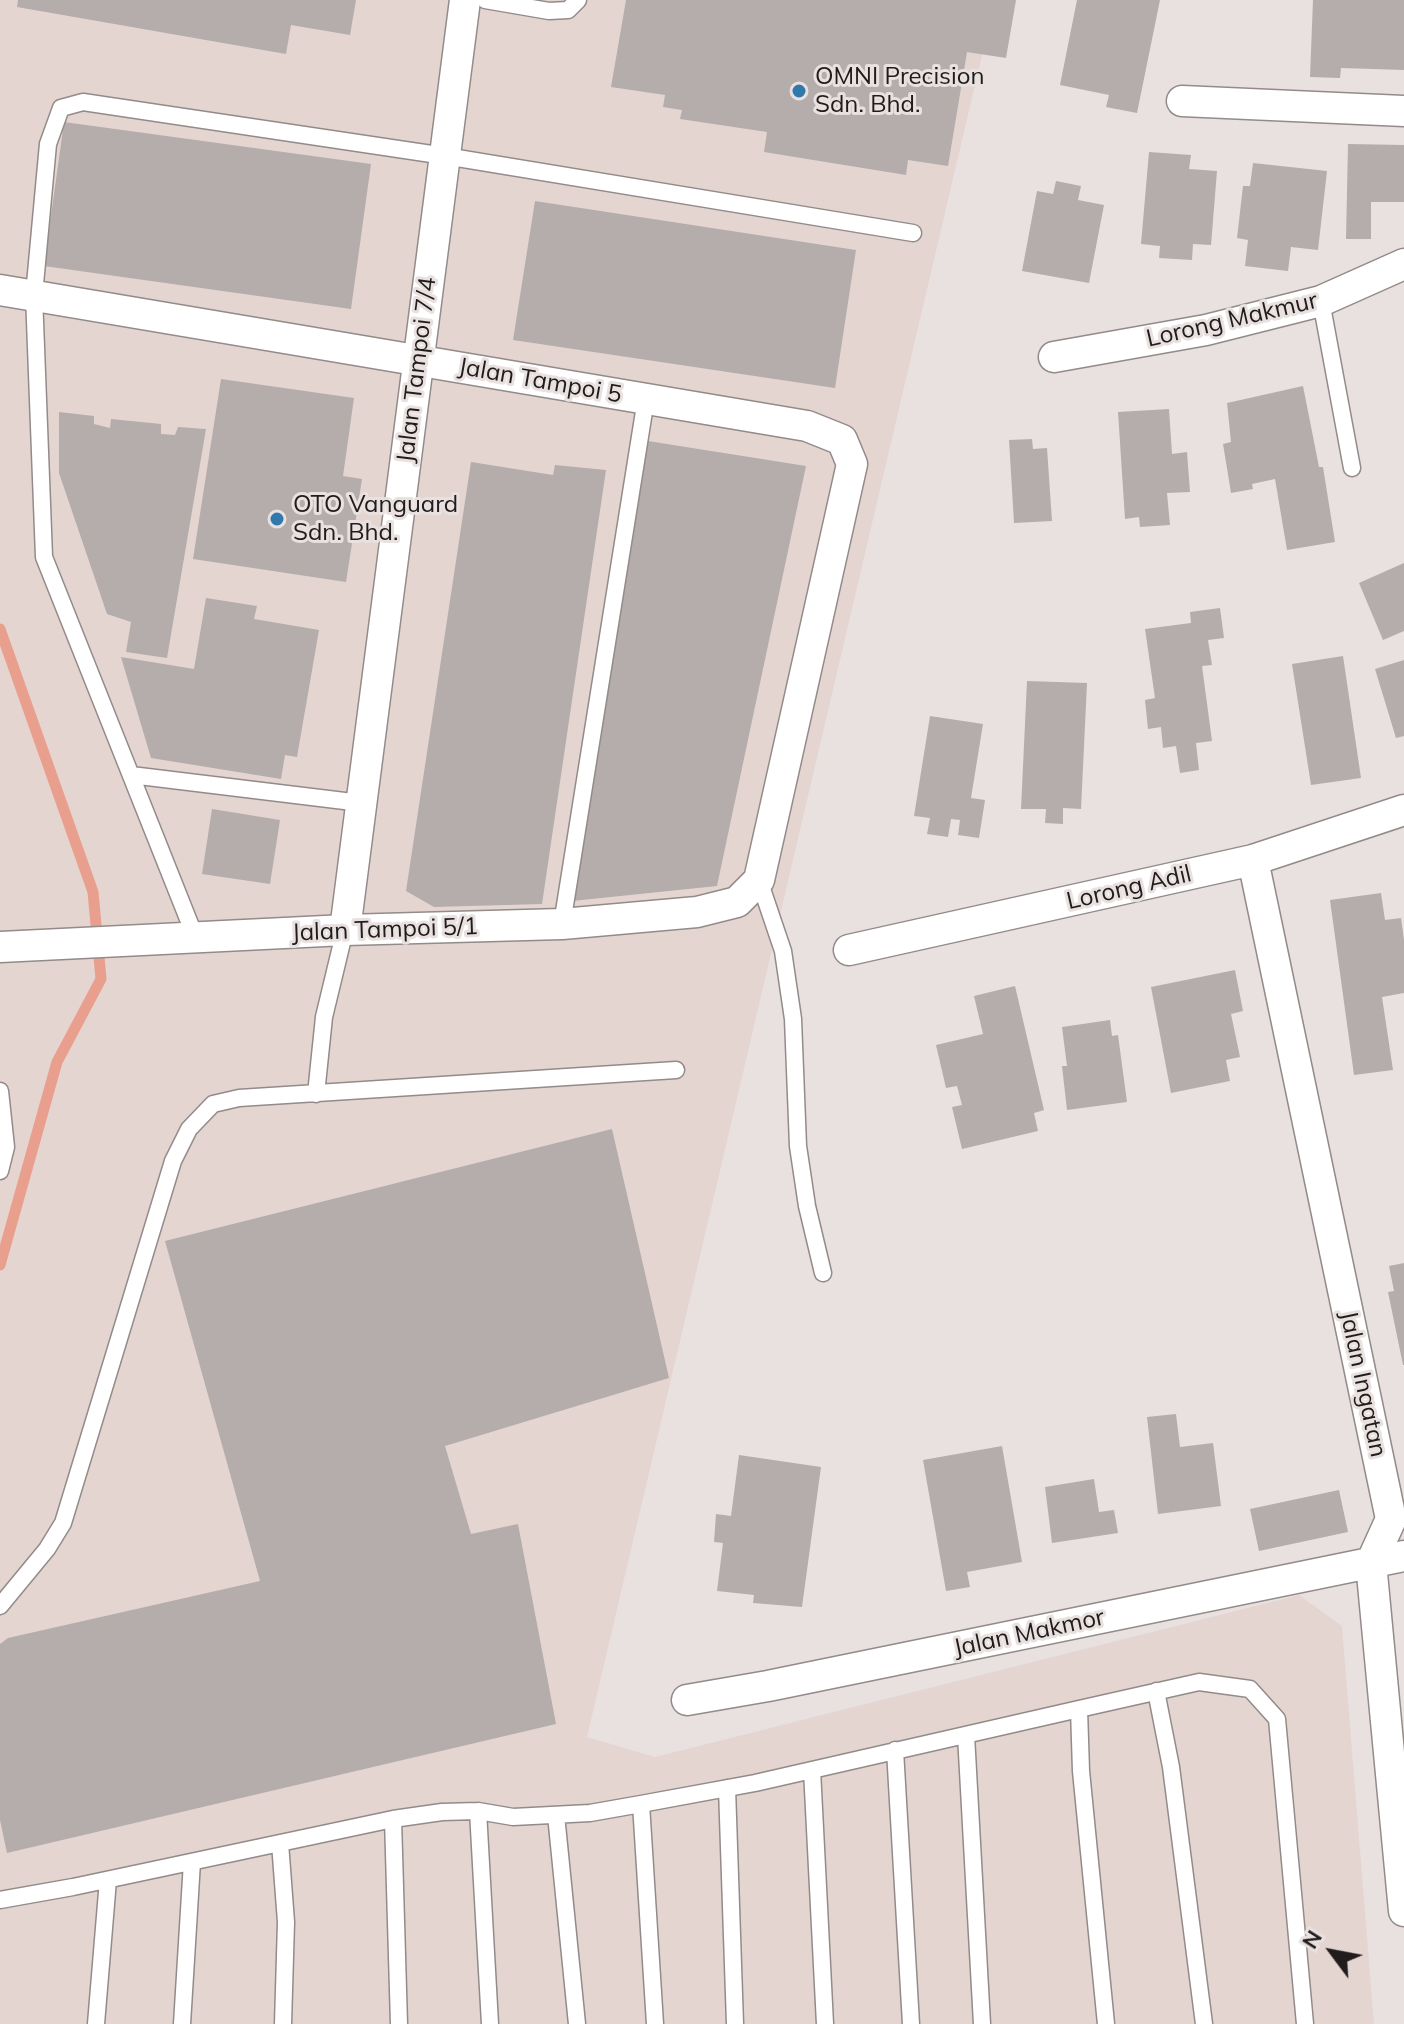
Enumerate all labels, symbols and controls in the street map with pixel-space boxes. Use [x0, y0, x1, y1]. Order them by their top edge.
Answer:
place label: OMNI Precision Sdn. Bhd. [815, 63, 985, 119]
marker: OMNI Precision Sdn. Bhd. [790, 82, 808, 100]
street label: Jalan Tampoi 7/4 [391, 276, 443, 464]
street label: Lorong Makmur [1144, 286, 1320, 354]
street label: Jalan Tampoi 5 [456, 352, 624, 410]
place label: OTO Vanguard Sdn. Bhd. [293, 491, 458, 547]
marker: OTO Vanguard Sdn. Bhd. [268, 510, 286, 528]
street label: Lorong Adil [1064, 860, 1194, 916]
street label: Jalan Tampoi 5/1 [291, 912, 479, 948]
street label: Jalan Ingatan [1333, 1308, 1393, 1460]
street label: Jalan Makmor [951, 1603, 1107, 1663]
north arrow [1292, 1912, 1372, 1992]
text: N [1295, 1925, 1328, 1954]

